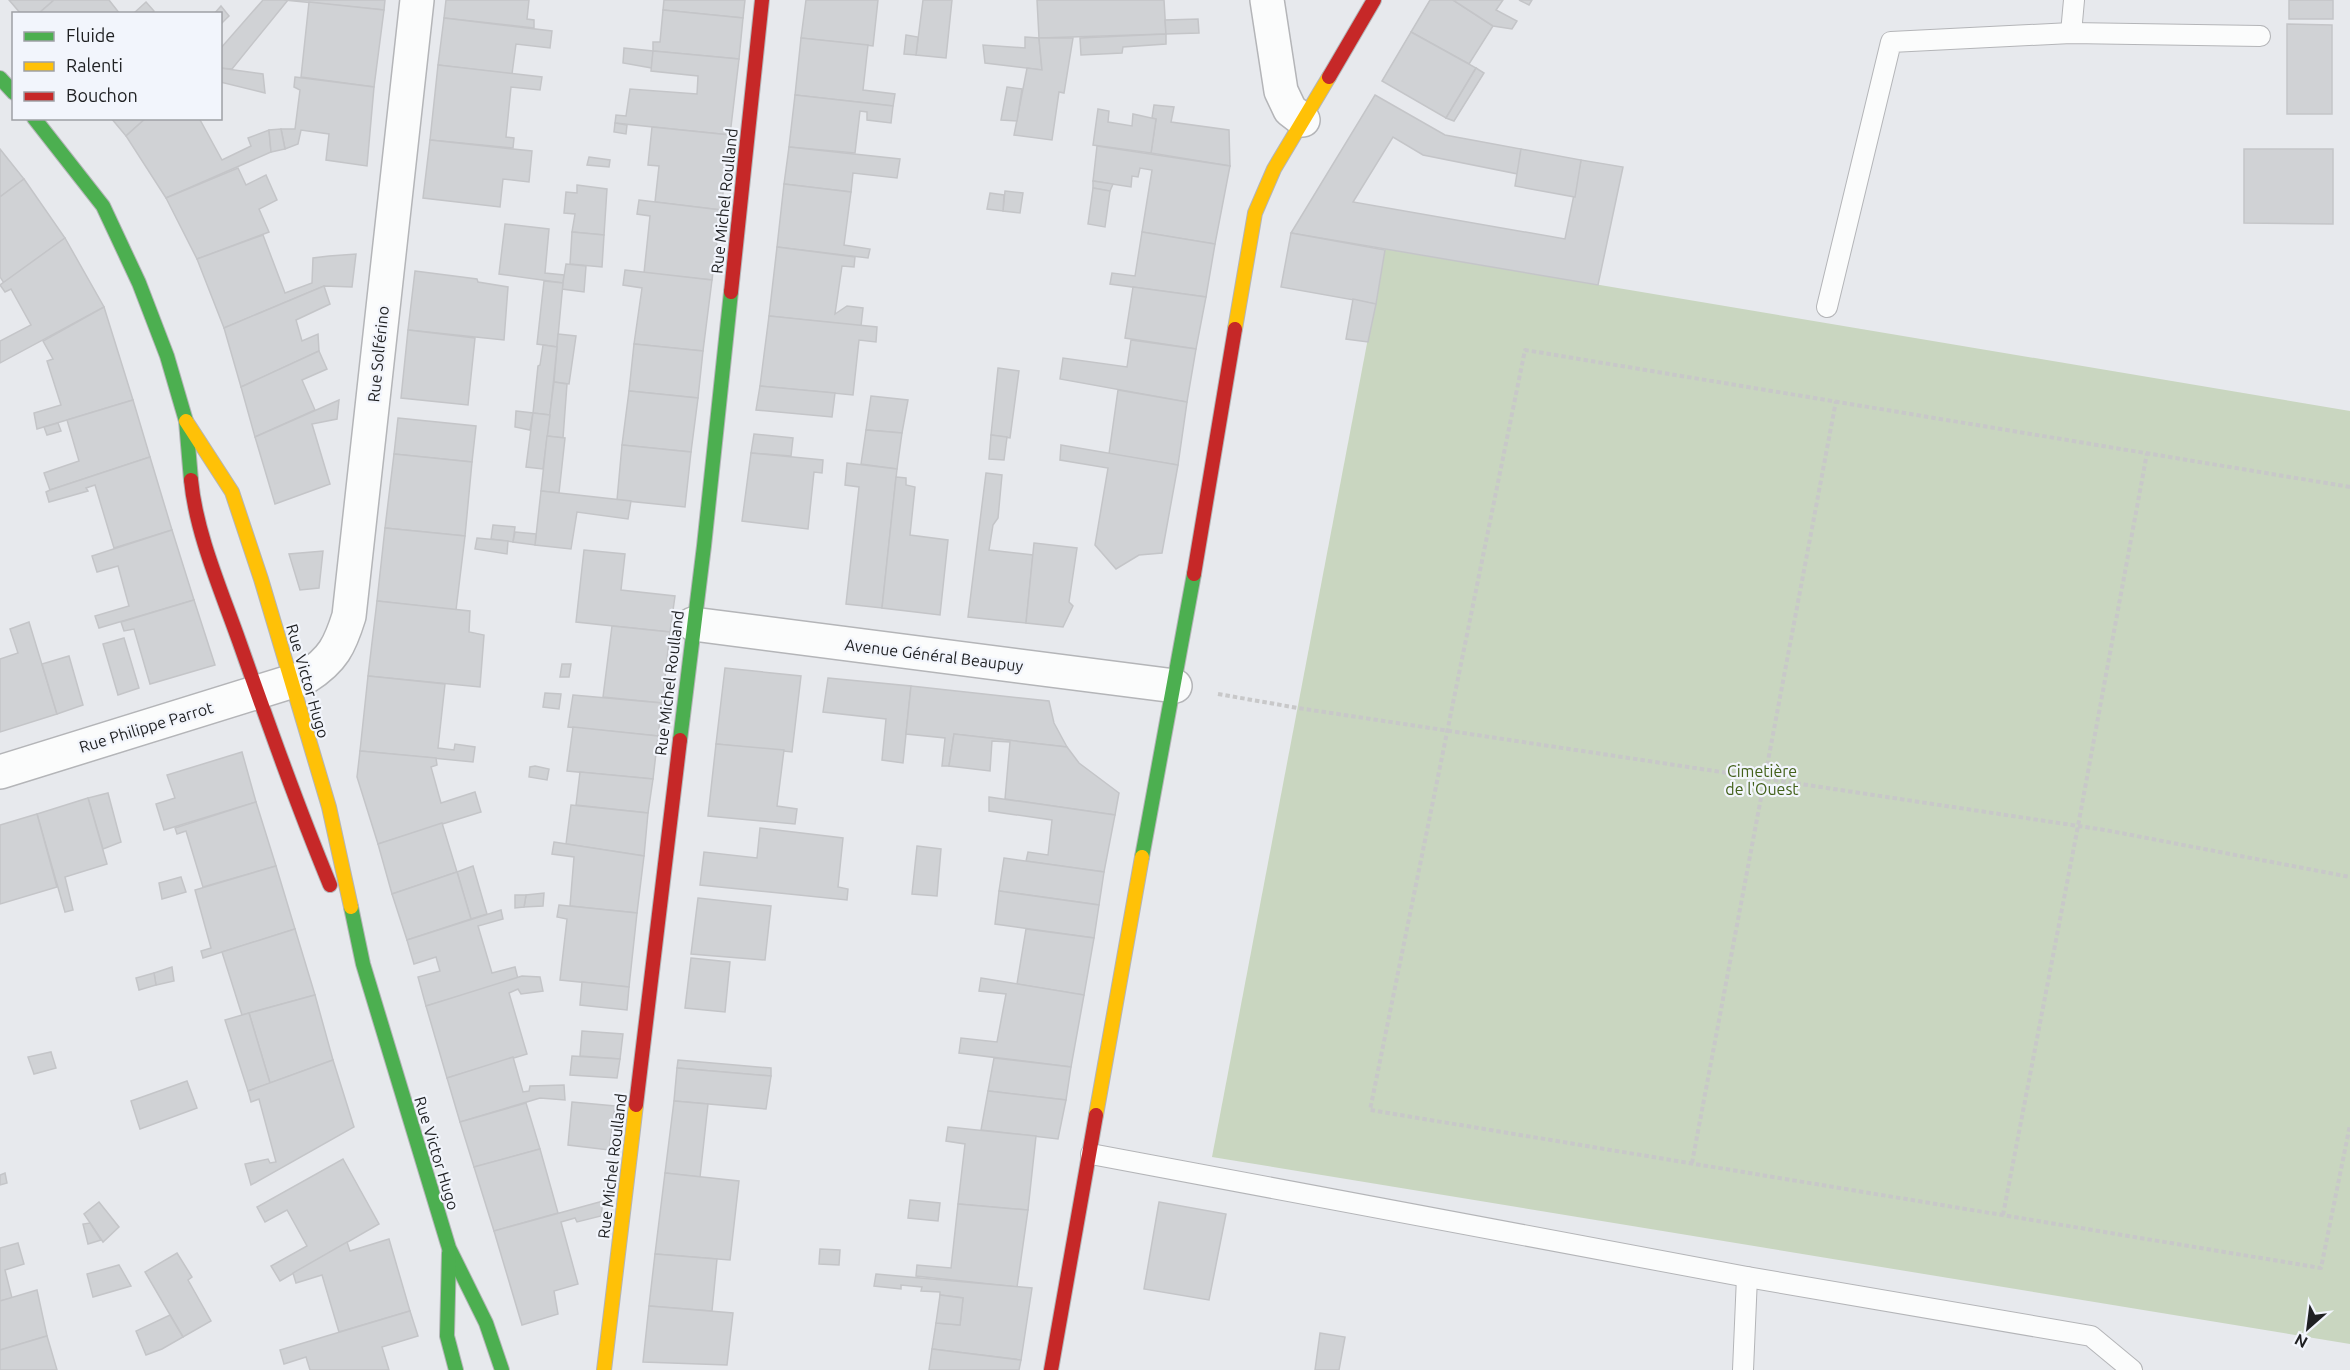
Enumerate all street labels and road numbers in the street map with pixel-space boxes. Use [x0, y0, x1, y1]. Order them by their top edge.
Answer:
street label: Rue Michel Roulland [707, 127, 741, 275]
street label: Rue Solférino [364, 305, 392, 403]
street label: Rue Michel Roulland [651, 609, 687, 757]
street label: Rue Victor Hugo [283, 622, 333, 740]
street label: Avenue Général Beaupuy [844, 635, 1025, 675]
street label: Rue Philippe Parrot [77, 698, 216, 756]
street label: Rue Michel Roulland [594, 1092, 630, 1240]
street label: Rue Victor Hugo [411, 1094, 463, 1212]

